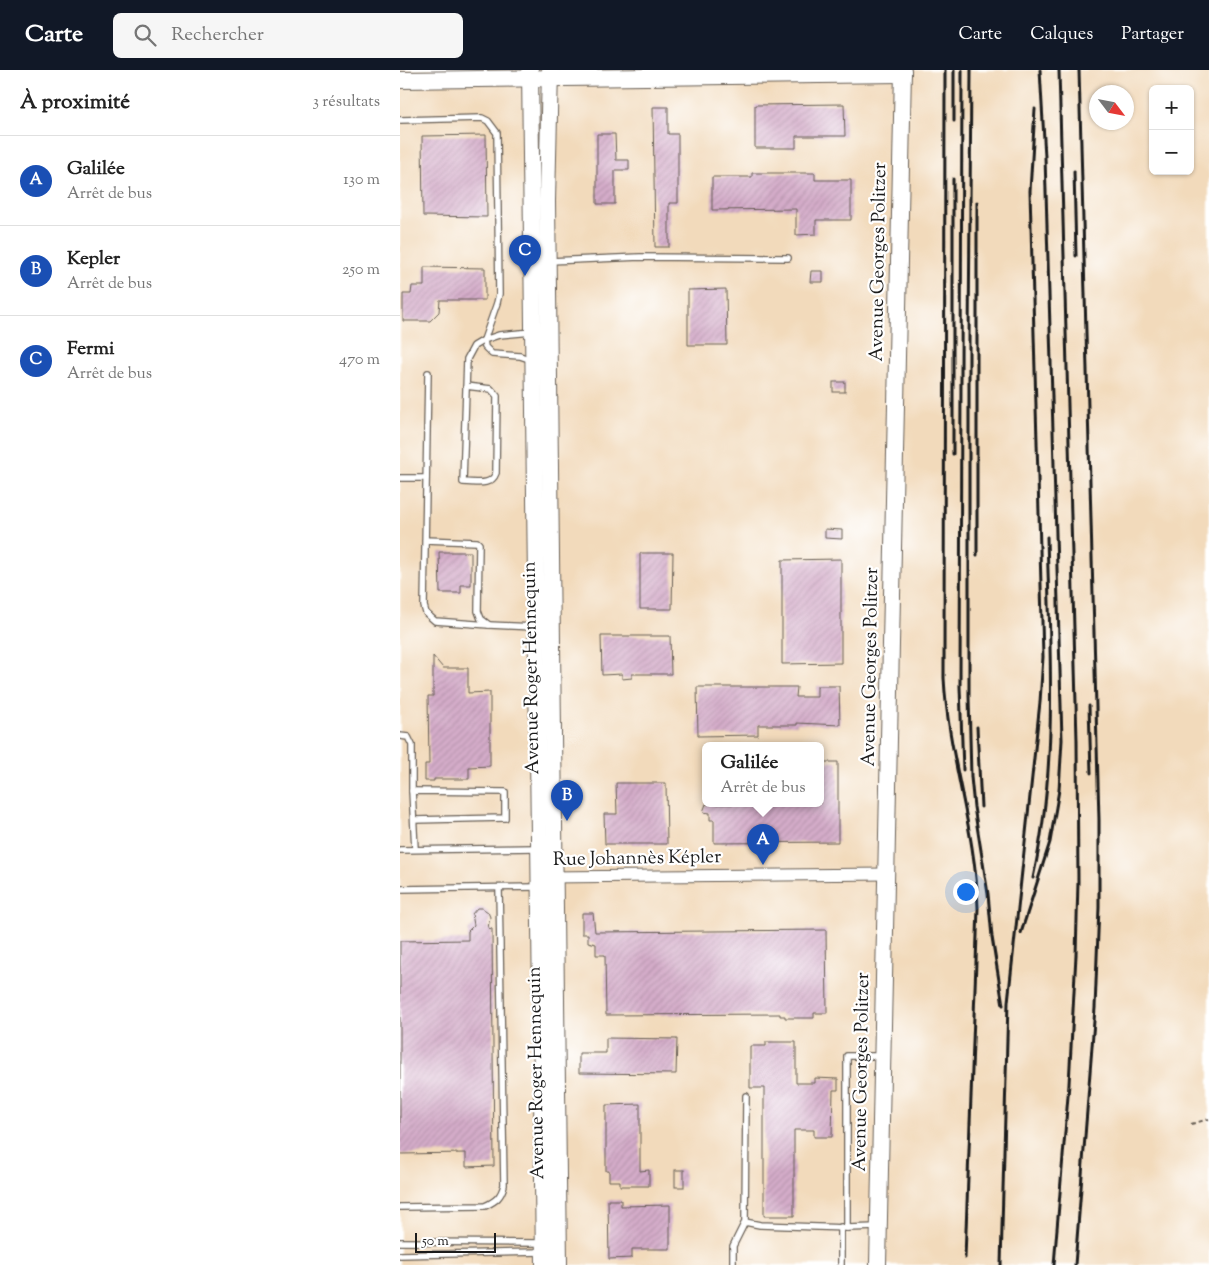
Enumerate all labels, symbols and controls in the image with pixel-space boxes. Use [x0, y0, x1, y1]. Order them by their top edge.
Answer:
search box [113, 13, 463, 58]
text: Carte [25, 18, 83, 52]
icon: search [131, 21, 159, 49]
text: Rechercher [171, 22, 264, 49]
text: Carte [959, 22, 1002, 48]
text: Calques [1030, 22, 1093, 48]
text: Partager [1121, 22, 1184, 48]
north arrow [1089, 85, 1134, 130]
map controls [1149, 85, 1194, 175]
button: + [1149, 85, 1194, 130]
text: À proximité [20, 88, 130, 118]
text: 3 résultats [312, 91, 380, 114]
button: − [1149, 130, 1194, 175]
text: Galilée [67, 156, 125, 183]
street label: Avenue Georges Politzer [864, 162, 894, 362]
text: A [30, 169, 43, 192]
text: 130 m [343, 169, 380, 192]
text: Arrêt de bus [67, 183, 152, 206]
pin: C [509, 235, 541, 276]
text: Kepler [67, 246, 120, 273]
text: B [31, 259, 41, 282]
text: 250 m [342, 259, 380, 282]
text: Arrêt de bus [67, 273, 152, 296]
text: Fermi [67, 336, 114, 363]
text: C [30, 349, 42, 372]
text: 470 m [339, 349, 380, 372]
text: Arrêt de bus [67, 363, 152, 386]
street label: Avenue Roger Hennequin [517, 561, 547, 775]
street label: Avenue Georges Politzer [856, 567, 886, 767]
popup [702, 742, 824, 807]
text: Galilée [721, 750, 778, 777]
text: Arrêt de bus [721, 777, 805, 800]
pin: B [551, 780, 583, 821]
pin: A [747, 824, 779, 865]
street label: Rue Johannès Képler [553, 844, 721, 874]
your location [953, 879, 979, 905]
street label: Avenue Roger Hennequin [522, 966, 552, 1180]
street label: Avenue Georges Politzer [847, 972, 877, 1172]
scale bar [415, 1230, 496, 1253]
text: 50 m [422, 1232, 449, 1252]

